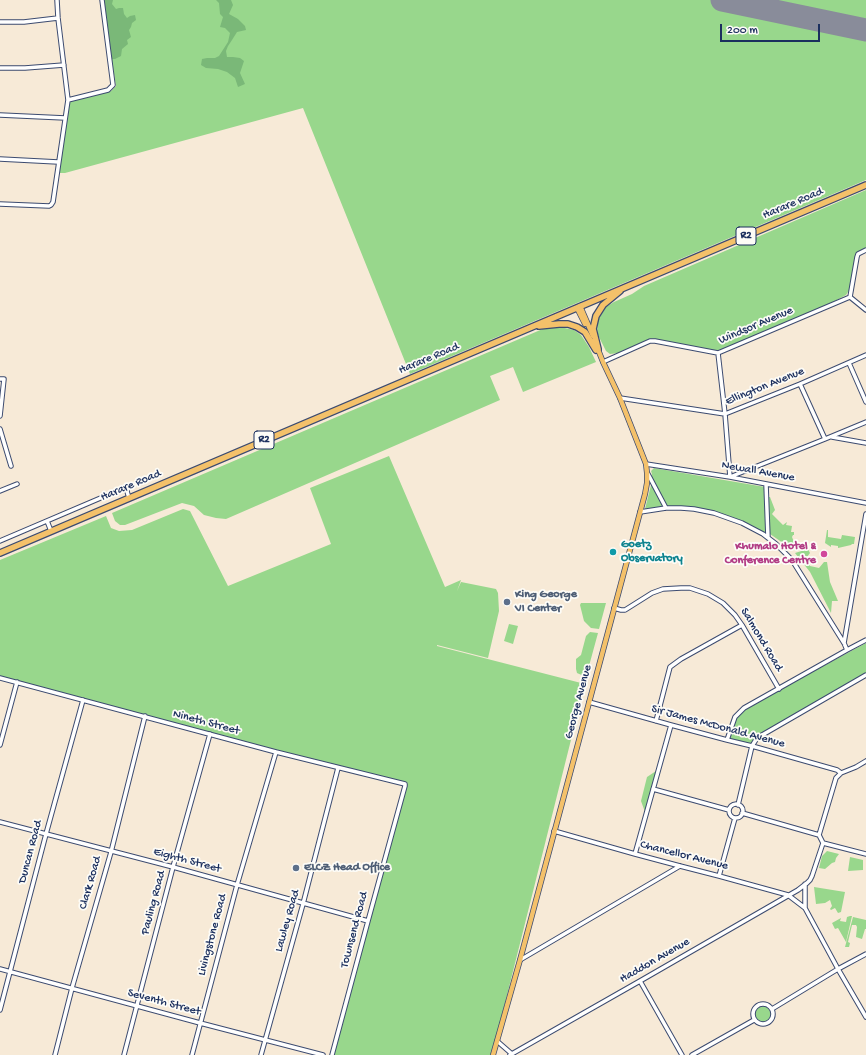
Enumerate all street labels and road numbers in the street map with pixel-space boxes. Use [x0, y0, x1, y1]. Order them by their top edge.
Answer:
street label: Harare Road [761, 185, 825, 223]
road number: R2 [736, 227, 756, 245]
street label: Windsor Avenue [717, 304, 795, 348]
street label: Harare Road [397, 340, 461, 378]
street label: Ellington Avenue [724, 365, 806, 409]
road number: R2 [254, 431, 274, 449]
street label: Newall Avenue [720, 458, 796, 486]
street label: Harare Road [99, 467, 163, 505]
street label: Salmond Road [736, 606, 786, 674]
street label: George Avenue [562, 663, 596, 741]
street label: Sir James McDonald Avenue [650, 702, 786, 752]
street label: Nineth Street [171, 707, 241, 739]
street label: Duncan Road [16, 819, 46, 885]
street label: Chancellor Avenue [638, 838, 730, 874]
street label: Eighth Street [152, 845, 222, 877]
street label: Clark Road [77, 855, 105, 911]
street label: Pauling Road [139, 869, 169, 937]
street label: Lawley Road [272, 888, 304, 954]
street label: Townsend Road [338, 890, 372, 970]
street label: Livingstone Road [195, 893, 231, 977]
street label: Haddon Avenue [617, 935, 693, 987]
street label: Seventh Street [126, 986, 202, 1020]

